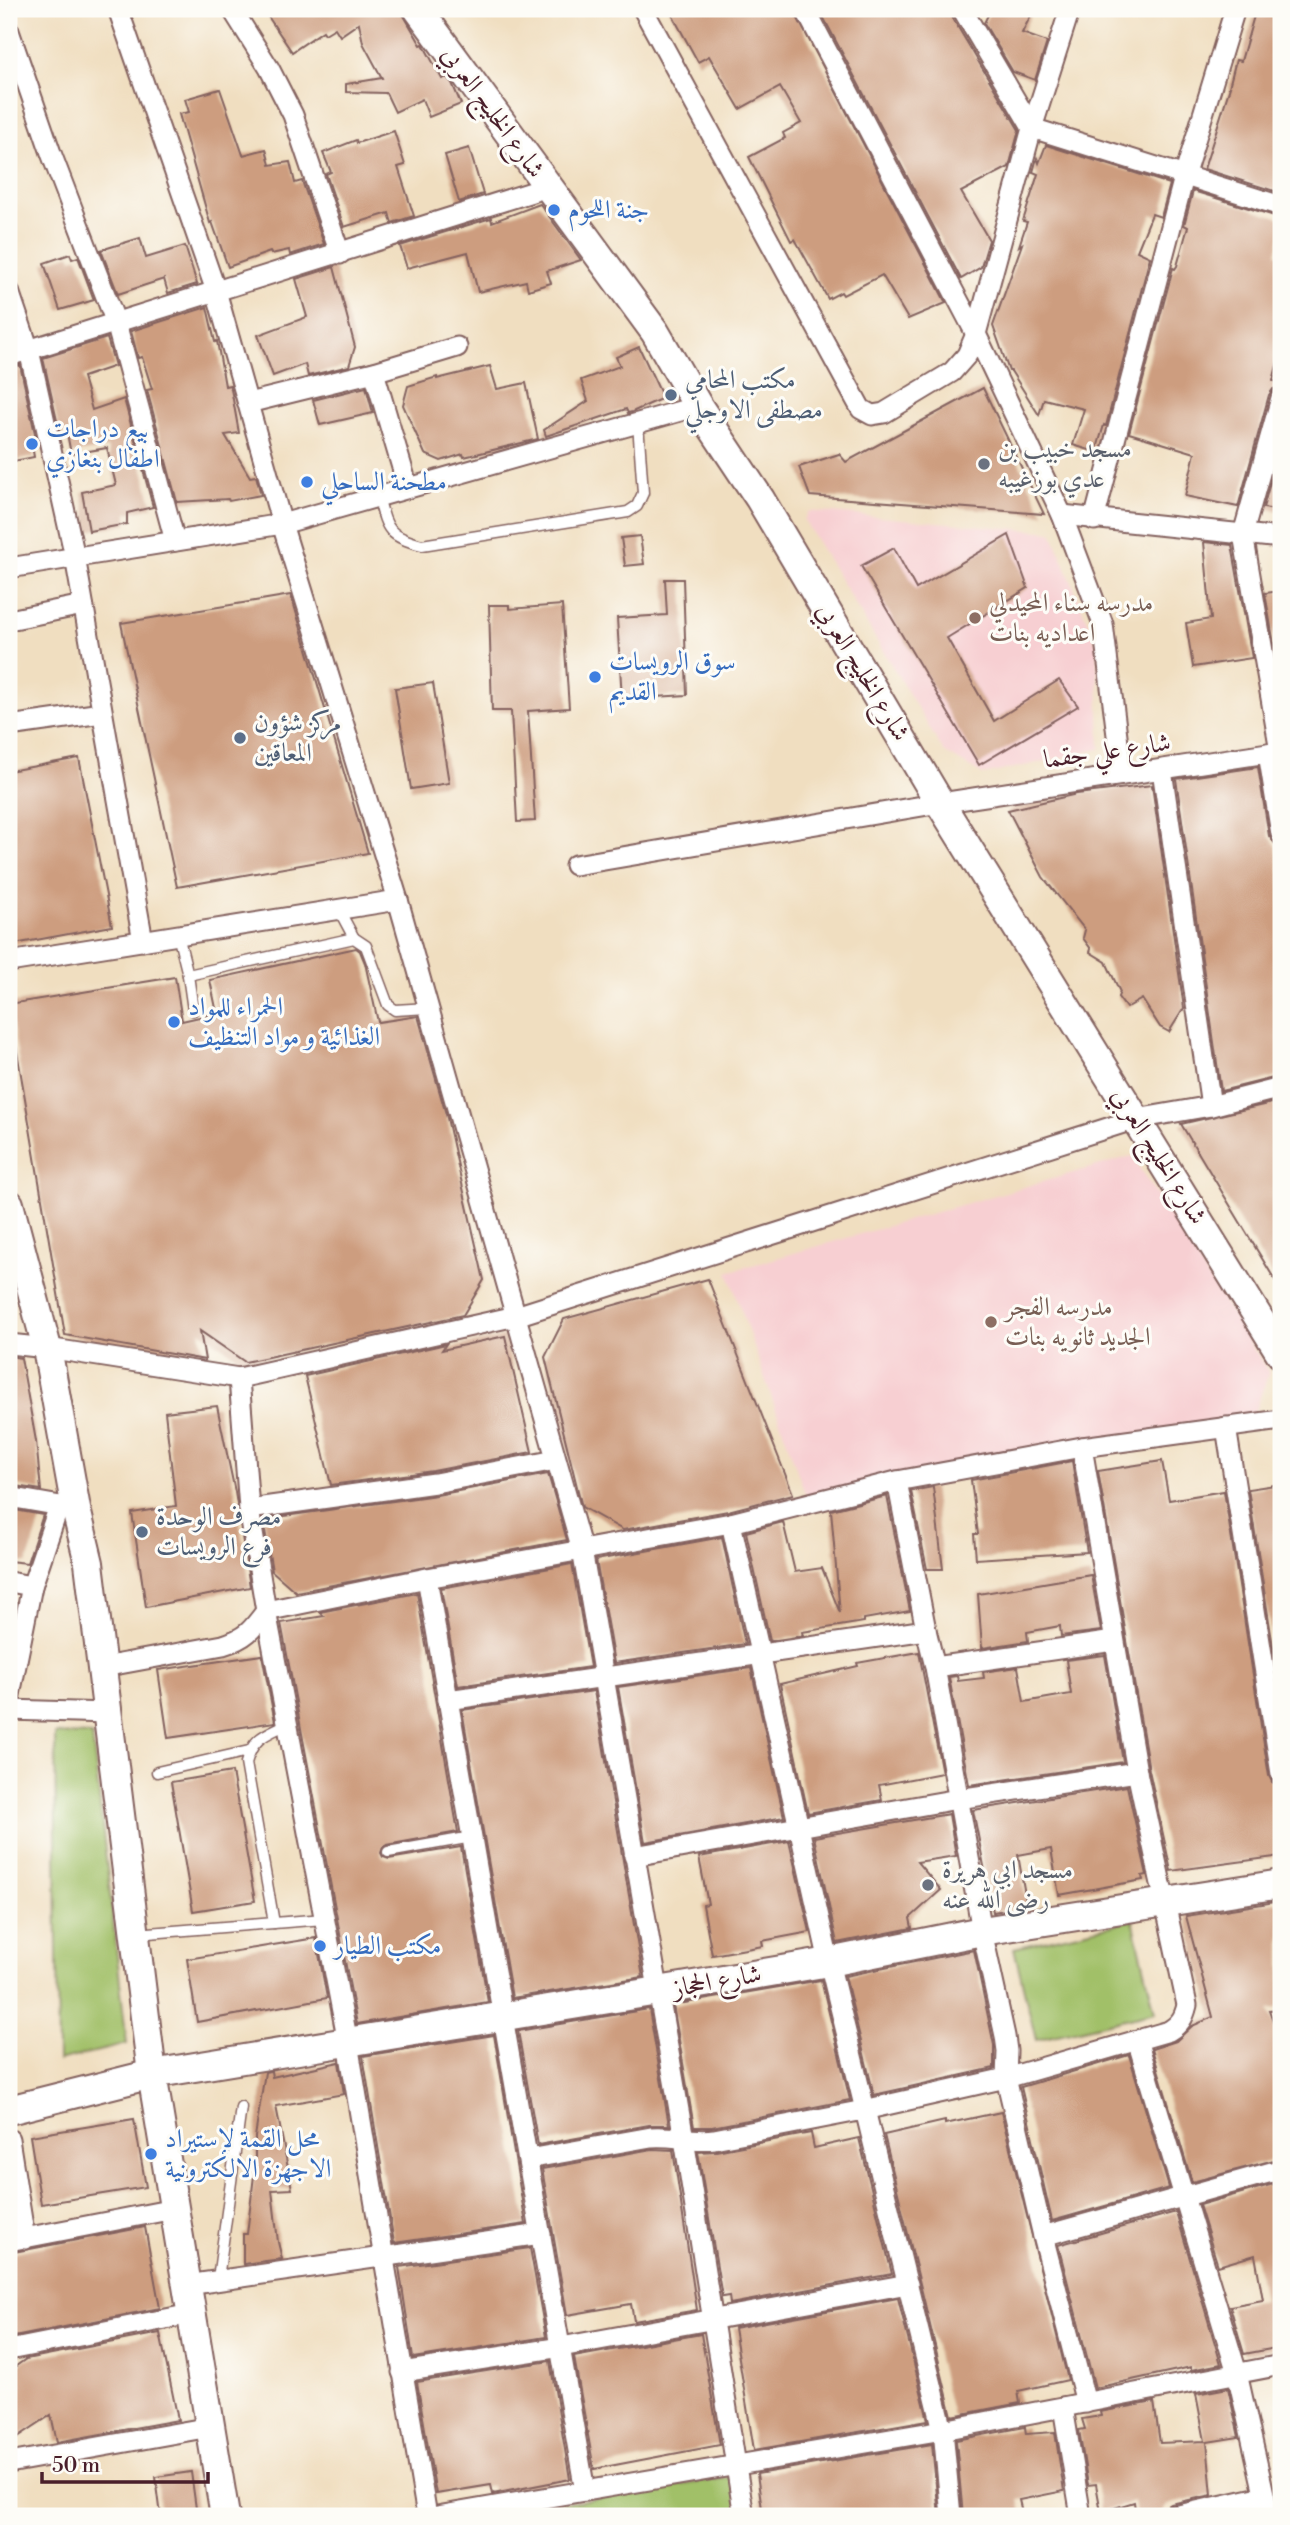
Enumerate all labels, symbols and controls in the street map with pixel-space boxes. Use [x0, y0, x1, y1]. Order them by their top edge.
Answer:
street label: شارع الخليج العربي [429, 40, 552, 189]
place label: جنة اللحوم [568, 194, 649, 232]
marker: جنة اللحوم [546, 202, 562, 218]
place label: مكتب المحامي مصطفى الاوجلي [685, 364, 823, 434]
marker: مكتب المحامي مصطفى الاوجلي [663, 387, 679, 403]
place label: بيع دراجات اطفال بنغازي [46, 413, 160, 479]
place label: مسجد خبيب بن عدي بوزغيبه [998, 433, 1132, 499]
marker: بيع دراجات اطفال بنغازي [24, 436, 40, 452]
marker: مسجد خبيب بن عدي بوزغيبه [976, 456, 992, 472]
place label: مطحنة الساحلي [321, 466, 447, 506]
marker: مطحنة الساحلي [299, 474, 315, 490]
place label: مدرسه سناء المحيدلي اعداديه بنات [989, 587, 1153, 649]
street label: شارع الخليج العربي [803, 597, 917, 751]
marker: مدرسه سناء المحيدلي اعداديه بنات [967, 610, 983, 626]
place label: سوق الرويسات القديم [609, 646, 736, 714]
marker: سوق الرويسات القديم [587, 669, 603, 685]
place label: مركز شؤون المعاقين [254, 707, 341, 769]
street label: شارع علي جقما [1041, 726, 1174, 784]
marker: مركز شؤون المعاقين [232, 730, 248, 746]
place label: الحمراء للمواد الغذائية و مواد التنظيف [188, 991, 380, 1053]
marker: الحمراء للمواد الغذائية و مواد التنظيف [166, 1014, 182, 1030]
street label: شارع الخليج العربي [1098, 1081, 1214, 1234]
place label: مدرسه الفجر الجديد ثانويه بنات [1002, 1291, 1151, 1353]
marker: مدرسه الفجر الجديد ثانويه بنات [983, 1314, 999, 1330]
place label: مصرف الوحدة فرع الرويسات [156, 1501, 281, 1568]
marker: مصرف الوحدة فرع الرويسات [134, 1524, 150, 1540]
place label: مسجد ابي هريرة رضى الله عنه [942, 1854, 1073, 1918]
marker: مسجد ابي هريرة رضى الله عنه [920, 1877, 936, 1893]
place label: مكتب الطيار [331, 1930, 441, 1962]
marker: مكتب الطيار [312, 1938, 328, 1954]
street label: شارع الحجاز [667, 1957, 765, 2010]
place label: محل القمة لإستيراد الاجهزة الالكترونية [165, 2123, 331, 2185]
marker: محل القمة لإستيراد الاجهزة الالكترونية [143, 2146, 159, 2162]
scale bar [42, 2441, 208, 2485]
text: 50 m [52, 2453, 100, 2479]

